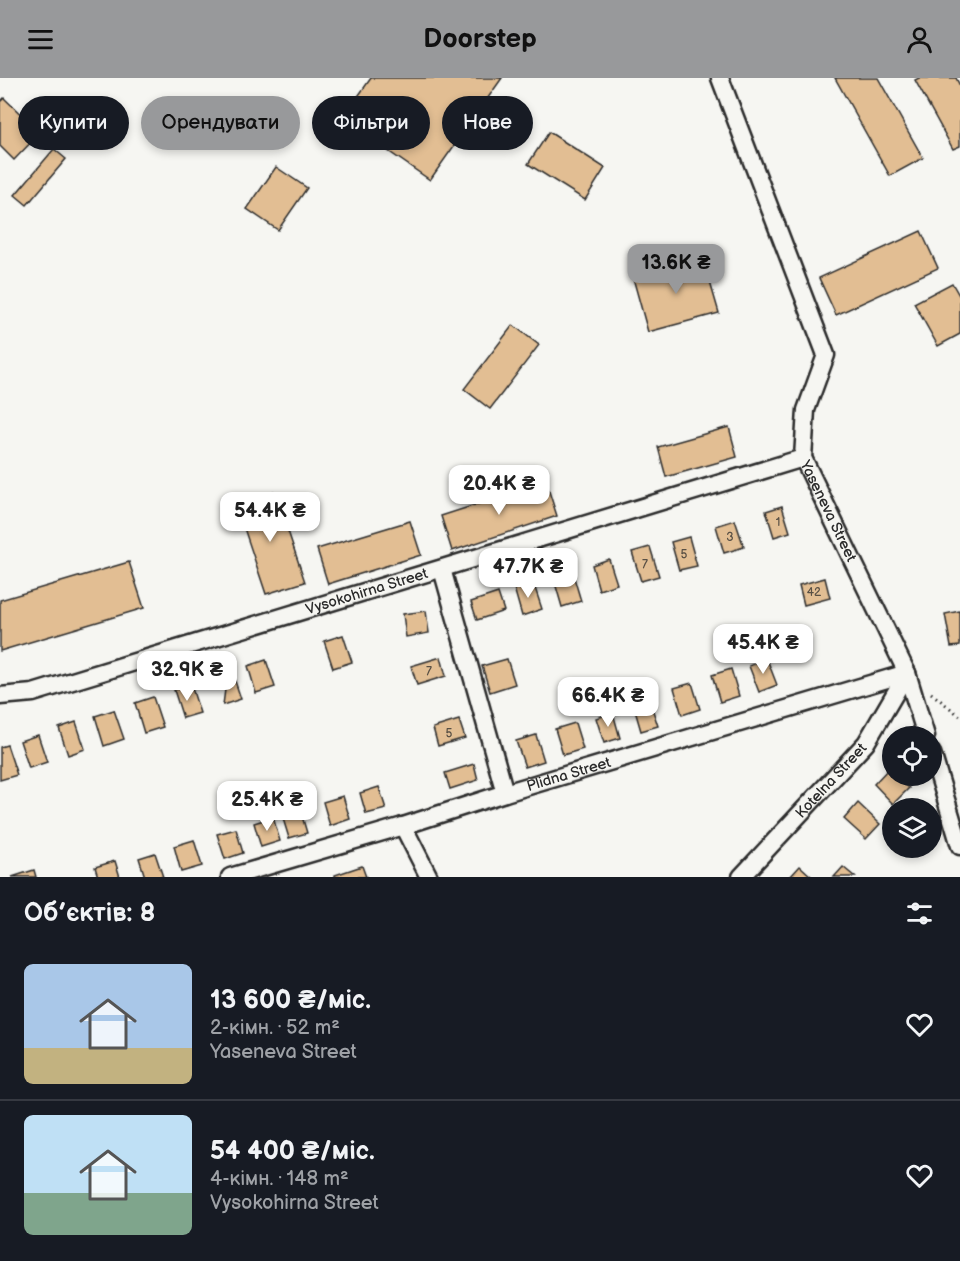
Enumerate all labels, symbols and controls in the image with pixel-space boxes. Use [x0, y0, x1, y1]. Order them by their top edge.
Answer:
icon: menu [24, 23, 57, 56]
text: Doorstep [423, 23, 537, 55]
icon: person [903, 23, 936, 56]
chip: Купити [18, 96, 129, 150]
chip: Орендувати [141, 96, 300, 150]
chip: Фільтри [312, 96, 430, 150]
chip: Нове [442, 96, 533, 150]
pin: 13.6K ₴ [621, 244, 731, 295]
text: 13.6K ₴ [642, 251, 710, 275]
street label: Yaseneva Street [795, 457, 861, 565]
pin: 20.4K ₴ [444, 465, 554, 516]
text: 20.4K ₴ [463, 472, 535, 496]
pin: 54.4K ₴ [215, 492, 325, 543]
text: 54.4K ₴ [234, 499, 306, 523]
house number: 1 [776, 515, 780, 530]
house number: 3 [726, 530, 734, 545]
house number: 5 [681, 547, 688, 562]
pin: 47.7K ₴ [473, 548, 583, 599]
text: 47.7K ₴ [493, 555, 563, 579]
house number: 7 [642, 557, 648, 572]
street label: Vysokohirna Street [303, 564, 431, 619]
house number: 42 [807, 585, 821, 600]
pin: 45.4K ₴ [708, 624, 818, 675]
text: 45.4K ₴ [727, 631, 799, 655]
pin: 32.9K ₴ [132, 651, 242, 702]
text: 32.9K ₴ [151, 658, 223, 682]
house number: 7 [426, 664, 432, 679]
pin: 66.4K ₴ [553, 677, 663, 728]
text: 66.4K ₴ [572, 684, 644, 708]
house number: 5 [446, 726, 453, 741]
map controls [882, 726, 942, 858]
button: locate [882, 726, 942, 786]
street label: Kotelna Street [792, 739, 871, 822]
street label: Plidna Street [524, 753, 614, 796]
pin: 25.4K ₴ [212, 781, 322, 832]
text: 25.4K ₴ [231, 788, 303, 812]
button: layers [882, 798, 942, 858]
icon: filters [903, 897, 936, 930]
text: Об’єктів: 8 [24, 898, 155, 929]
text: 13 600 ₴/міс. [210, 985, 371, 1016]
icon: home [72, 988, 144, 1060]
icon: heart [903, 1008, 936, 1041]
text: 2-кімн. · 52 m² [210, 1016, 340, 1040]
text: Yaseneva Street [210, 1040, 357, 1064]
text: 54 400 ₴/міс. [210, 1136, 375, 1167]
icon: home [72, 1139, 144, 1211]
icon: heart [903, 1159, 936, 1192]
text: 4-кімн. · 148 m² [210, 1167, 349, 1191]
text: Vysokohirna Street [210, 1191, 379, 1215]

